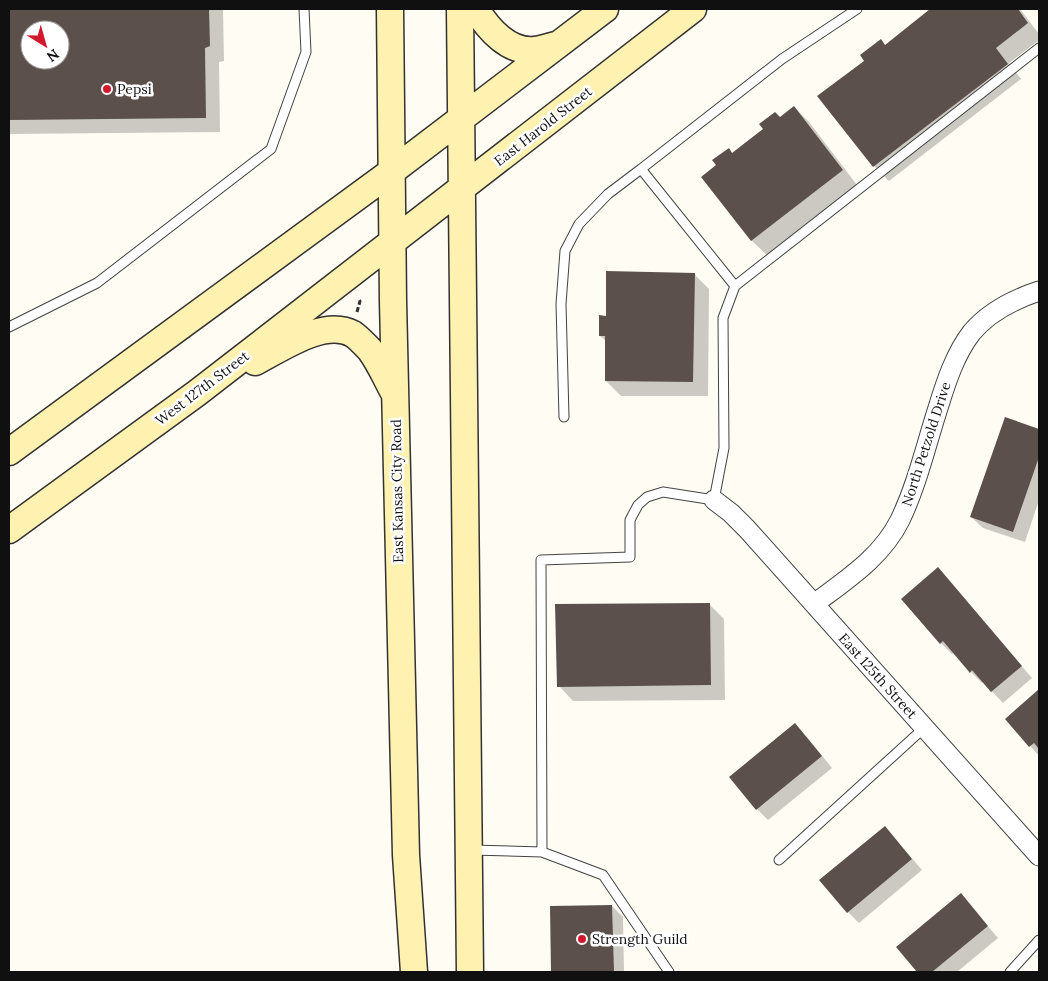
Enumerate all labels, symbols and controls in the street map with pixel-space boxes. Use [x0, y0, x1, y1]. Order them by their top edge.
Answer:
north arrow [20, 20, 70, 70]
text: N [43, 45, 63, 66]
place label: Pepsi [117, 80, 152, 98]
street label: East Harold Street [490, 82, 596, 170]
marker: Pepsi [101, 83, 113, 95]
street label: West 127th Street [152, 347, 253, 429]
street label: North Petzold Drive [897, 379, 955, 508]
street label: East Kansas City Road [387, 419, 407, 563]
street label: East 125th Street [835, 629, 922, 723]
place label: Strength Guild [592, 930, 688, 948]
marker: Strength Guild [576, 933, 588, 945]

